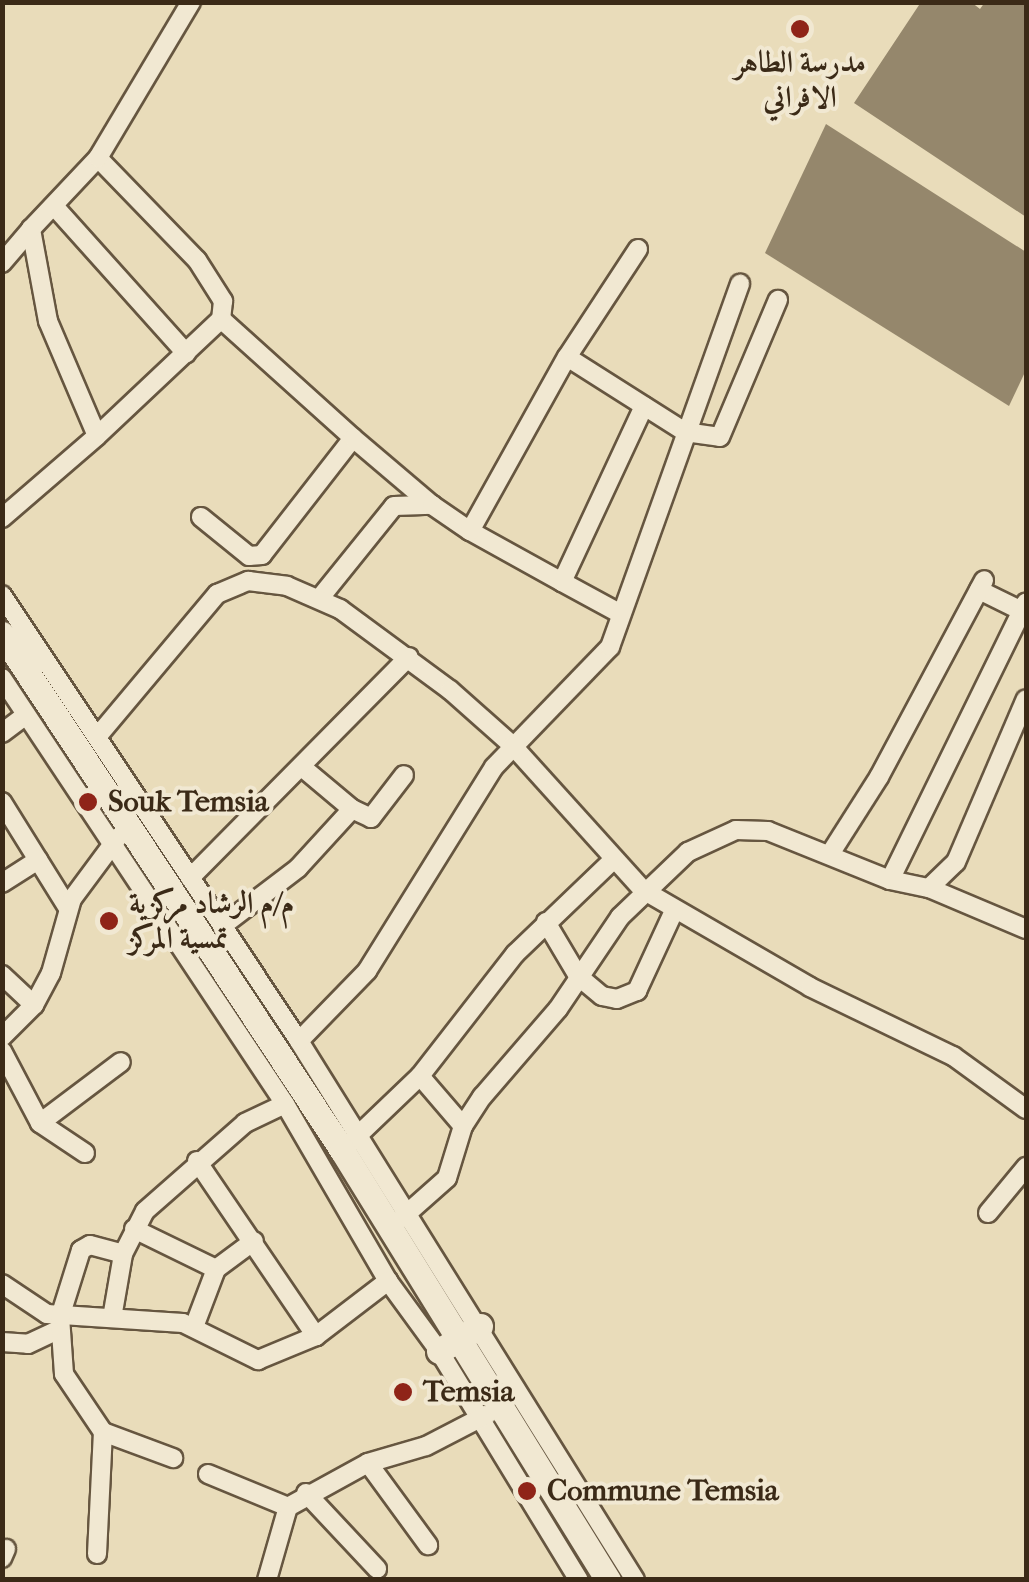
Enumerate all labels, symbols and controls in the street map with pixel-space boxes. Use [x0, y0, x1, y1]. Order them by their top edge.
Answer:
marker: مدرسة الطاهر الافراني [789, 18, 811, 40]
place label: مدرسة الطاهر الافراني [734, 45, 866, 116]
place label: Souk Temsia [108, 784, 269, 820]
marker: Souk Temsia [77, 791, 99, 813]
place label: م/م الرشاد مركزية تمسية المركز [129, 886, 294, 956]
marker: م/م الرشاد مركزية تمسية المركز [98, 910, 120, 932]
place label: Temsia [423, 1374, 514, 1410]
marker: Temsia [392, 1381, 414, 1403]
place label: Commune Temsia [547, 1473, 779, 1509]
marker: Commune Temsia [516, 1480, 538, 1502]

